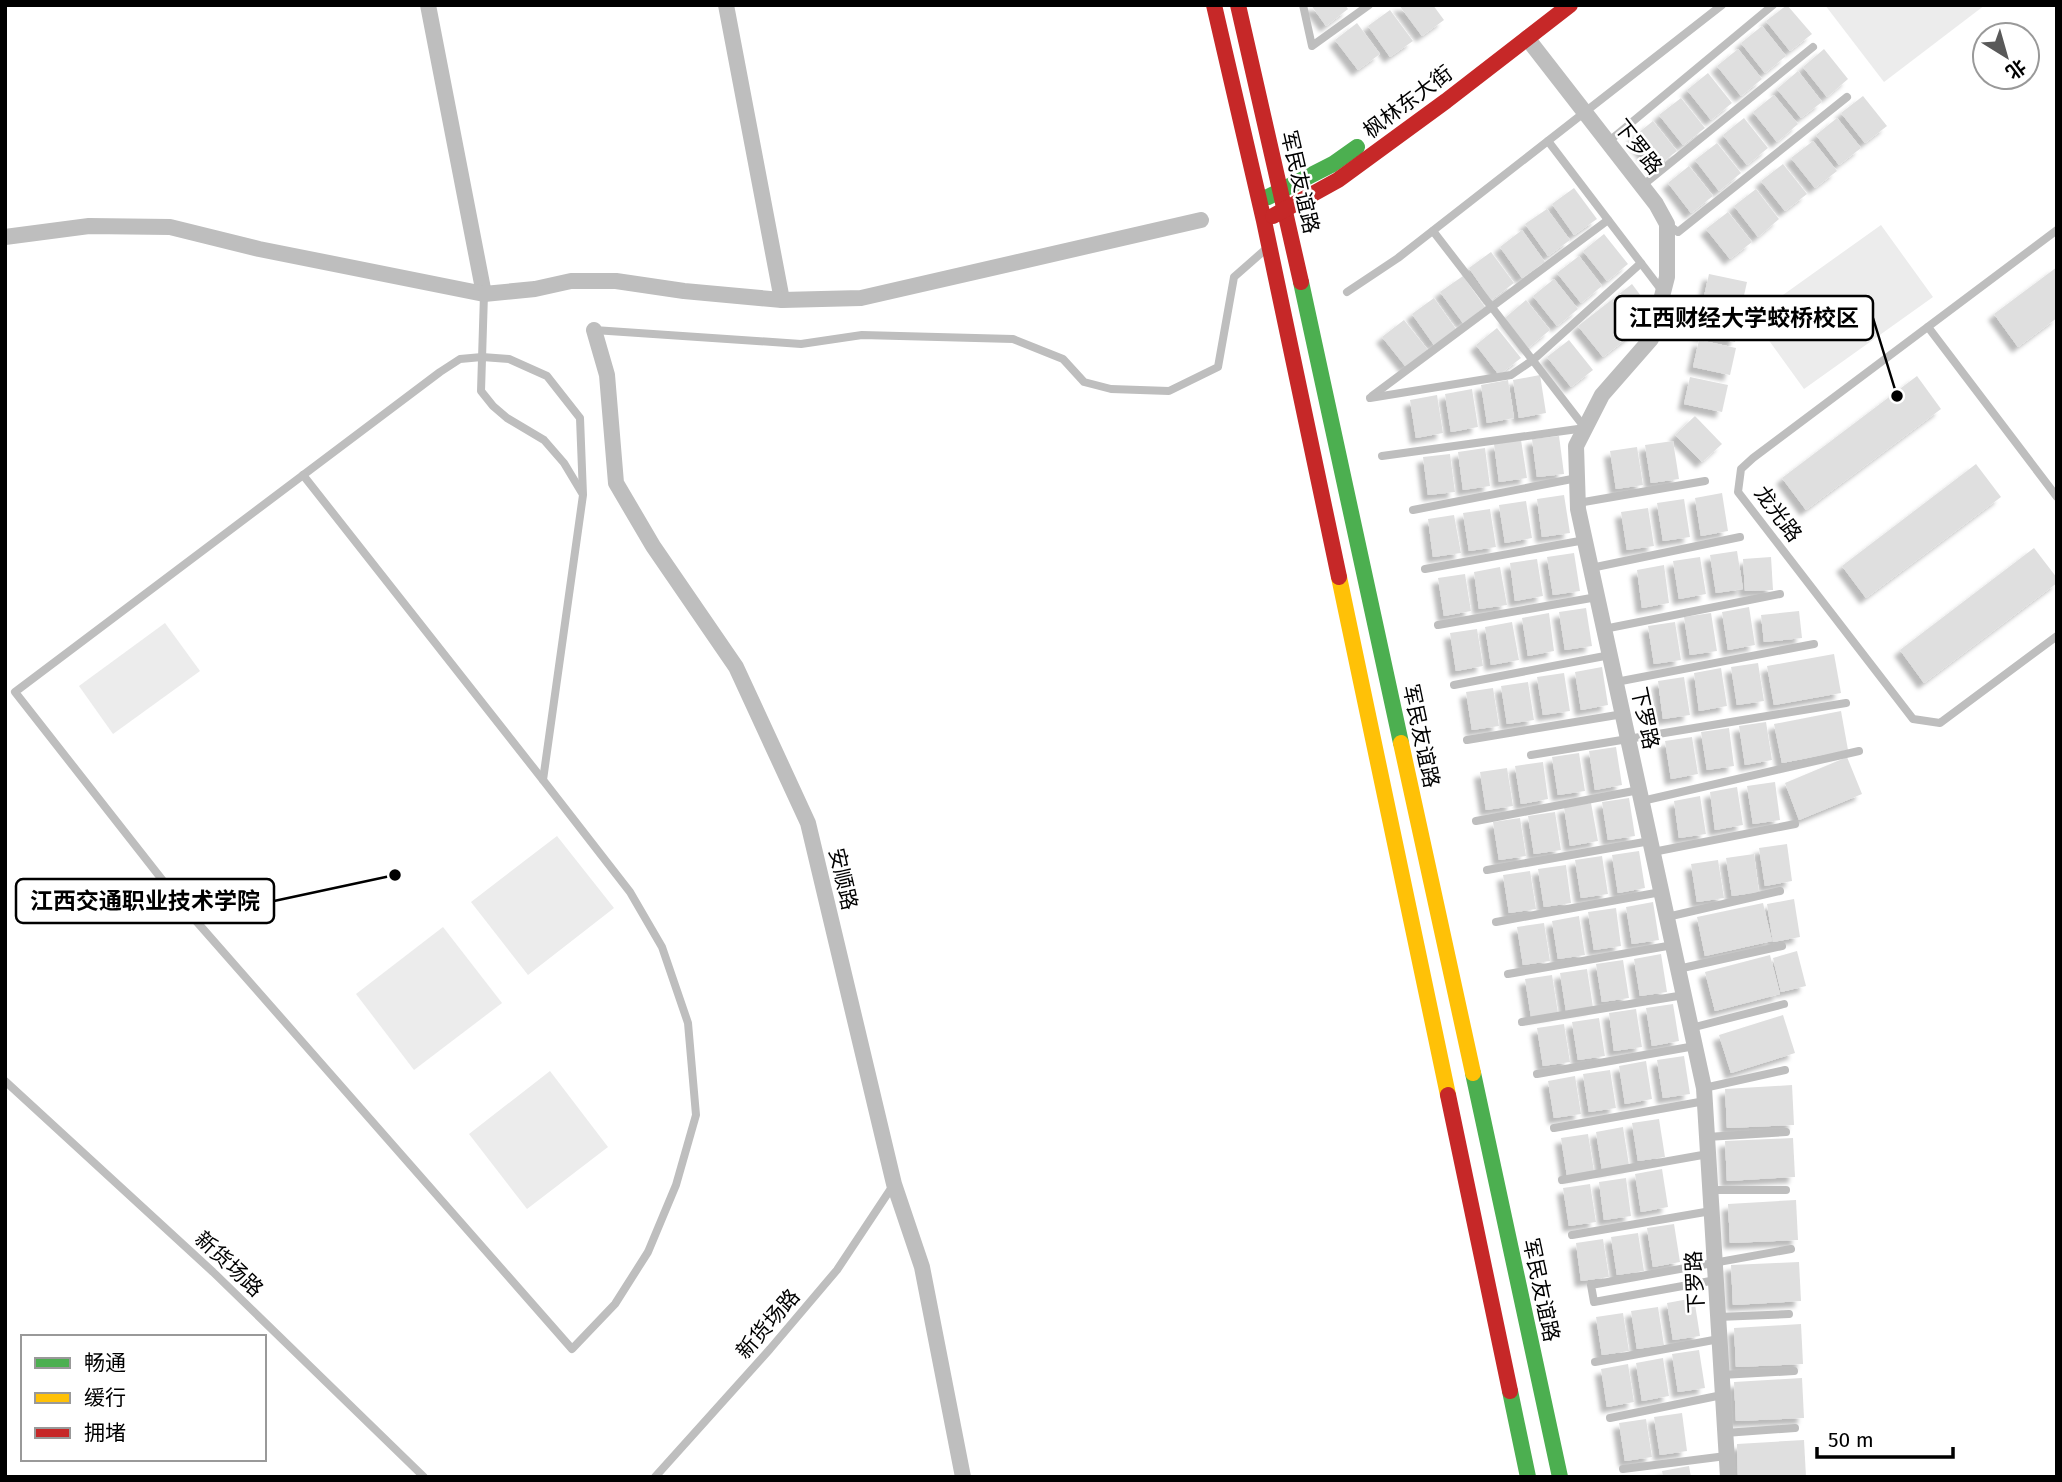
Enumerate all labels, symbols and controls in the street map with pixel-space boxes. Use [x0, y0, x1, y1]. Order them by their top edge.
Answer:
north arrow [1971, 21, 2041, 91]
text: 北 [2001, 54, 2030, 84]
street label: 枫林东大街 [1358, 60, 1458, 144]
street label: 下罗路 [1608, 114, 1668, 180]
street label: 军民友谊路 [1276, 128, 1324, 236]
callout: 江西财经大学蛟桥校区 [1615, 296, 1873, 340]
text: 江西财经大学蛟桥校区 [1629, 304, 1859, 332]
street label: 龙光路 [1749, 481, 1807, 547]
street label: 军民友谊路 [1397, 682, 1445, 790]
street label: 下罗路 [1626, 684, 1664, 752]
street label: 安顺路 [823, 845, 863, 913]
callout: 江西交通职业技术学院 [16, 879, 274, 923]
text: 江西交通职业技术学院 [30, 887, 260, 915]
street label: 新货场路 [189, 1226, 269, 1302]
street label: 军民友谊路 [1517, 1236, 1565, 1344]
street label: 下罗路 [1680, 1250, 1710, 1314]
street label: 新货场路 [731, 1284, 805, 1364]
legend [21, 1335, 266, 1461]
text: 畅通 [84, 1350, 126, 1376]
text: 缓行 [84, 1385, 126, 1411]
scale bar [1817, 1416, 1954, 1460]
text: 拥堵 [84, 1420, 126, 1446]
text: 50 m [1828, 1427, 1874, 1453]

